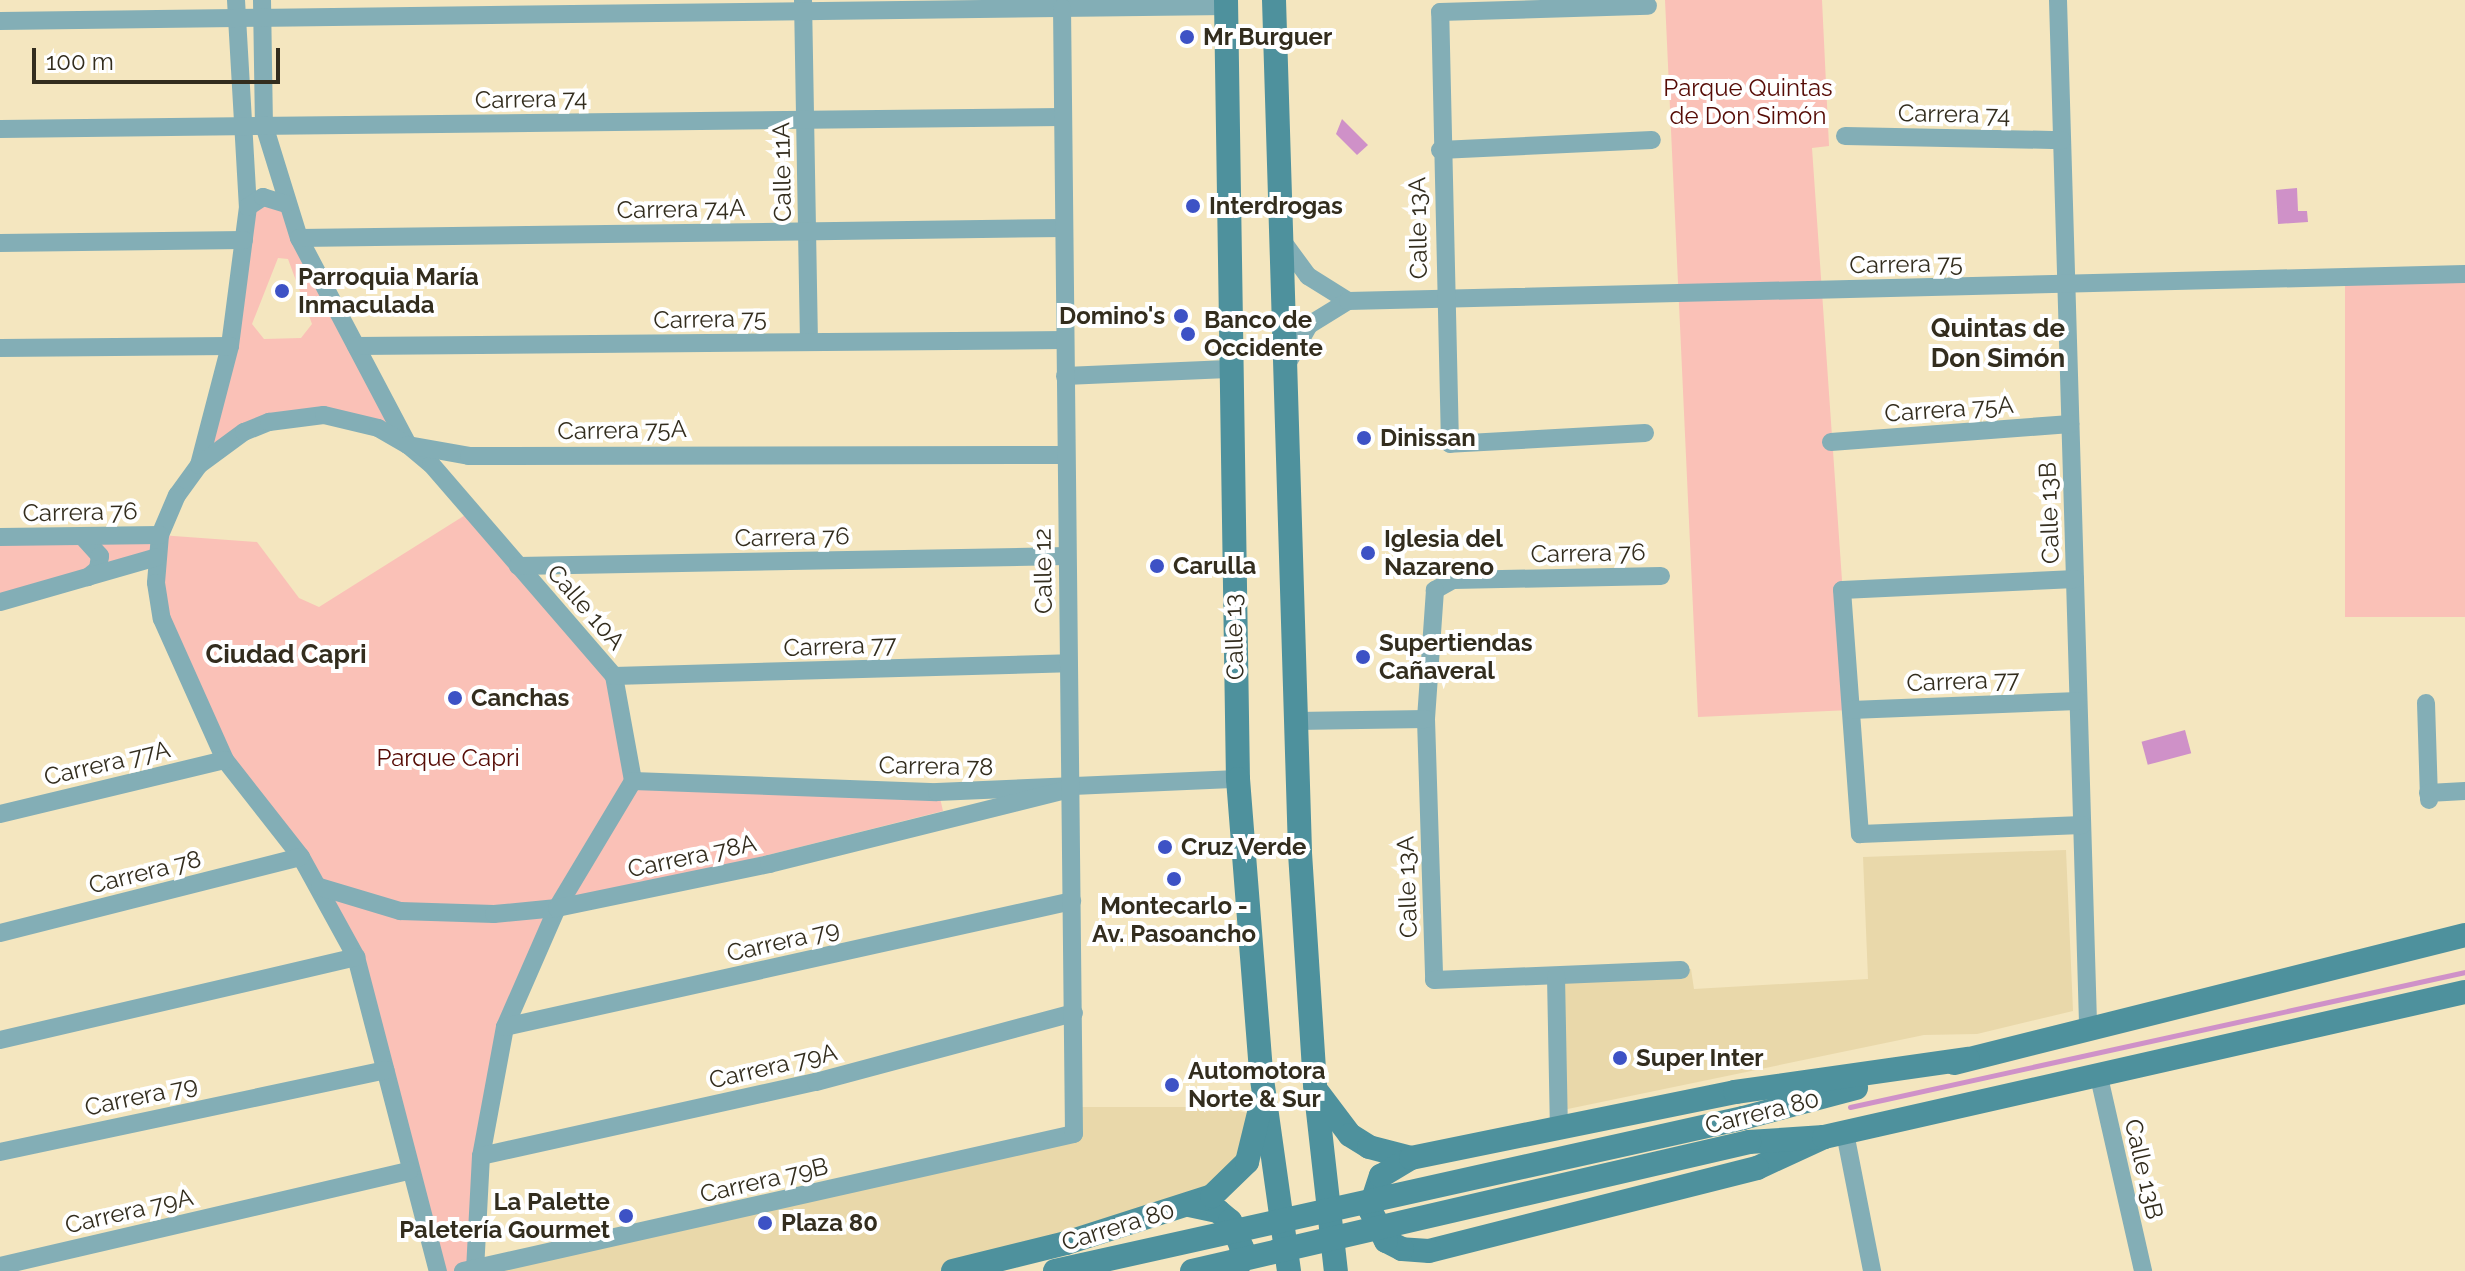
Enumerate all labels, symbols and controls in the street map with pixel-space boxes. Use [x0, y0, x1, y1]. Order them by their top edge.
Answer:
place label: Mr Burguer [1203, 23, 1333, 51]
marker: Mr Burguer [1178, 28, 1196, 46]
scale bar [36, 32, 284, 82]
text: 100 m [46, 47, 114, 76]
park label: Parque Quintas de Don Simón [1663, 74, 1833, 130]
street label: Carrera 74 [475, 84, 587, 114]
street label: Carrera 74 [1898, 99, 2010, 129]
street label: Calle 11A [767, 122, 797, 222]
street label: Calle 13A [1403, 177, 1433, 279]
place label: Interdrogas [1209, 192, 1343, 220]
street label: Carrera 74A [616, 193, 746, 225]
marker: Interdrogas [1184, 197, 1202, 215]
street label: Carrera 75 [1849, 249, 1963, 279]
place label: Parroquia María Inmaculada [298, 263, 479, 319]
marker: Parroquia María Inmaculada [273, 282, 291, 300]
place label: Domino's [1059, 302, 1165, 330]
street label: Carrera 75 [653, 304, 767, 334]
place label: Banco de Occidente [1204, 306, 1323, 362]
marker: Domino's [1172, 307, 1190, 325]
district label: Quintas de Don Simón [1931, 313, 2065, 374]
marker: Banco de Occidente [1179, 325, 1197, 343]
street label: Carrera 75A [1883, 390, 2015, 428]
street label: Carrera 75A [557, 414, 687, 446]
place label: Dinissan [1380, 424, 1476, 452]
marker: Dinissan [1355, 429, 1373, 447]
street label: Calle 13B [2033, 462, 2065, 564]
street label: Carrera 76 [22, 497, 138, 527]
street label: Carrera 76 [734, 522, 850, 552]
place label: Iglesia del Nazareno [1384, 525, 1503, 581]
street label: Calle 12 [1028, 528, 1058, 614]
street label: Carrera 76 [1530, 538, 1646, 568]
marker: Iglesia del Nazareno [1359, 544, 1377, 562]
place label: Carulla [1173, 552, 1256, 580]
marker: Carulla [1148, 557, 1166, 575]
street label: Calle 10A [541, 558, 631, 656]
street label: Calle 13 [1218, 594, 1250, 680]
place label: Supertiendas Cañaveral [1379, 629, 1533, 685]
street label: Carrera 77 [783, 630, 897, 662]
district label: Ciudad Capri [205, 639, 367, 671]
marker: Supertiendas Cañaveral [1354, 648, 1372, 666]
street label: Carrera 77 [1906, 665, 2020, 697]
place label: Canchas [471, 684, 569, 712]
marker: Canchas [446, 689, 464, 707]
street label: Carrera 77A [41, 735, 173, 791]
park label: Parque Capri [376, 744, 520, 772]
street label: Carrera 78 [878, 751, 994, 781]
street label: Carrera 78A [625, 828, 759, 884]
place label: Cruz Verde [1181, 833, 1307, 861]
street label: Calle 13A [1391, 835, 1423, 939]
marker: Cruz Verde [1156, 838, 1174, 856]
street label: Carrera 78 [86, 844, 204, 900]
marker: Montecarlo - Av. Pasoancho [1165, 870, 1183, 888]
place label: Montecarlo - Av. Pasoancho [1092, 892, 1256, 948]
street label: Carrera 79 [724, 914, 842, 968]
street label: Carrera 79A [706, 1037, 840, 1095]
place label: Super Inter [1636, 1044, 1764, 1072]
marker: Super Inter [1611, 1049, 1629, 1067]
place label: Automotora Norte & Sur [1188, 1057, 1326, 1113]
street label: Carrera 79 [82, 1070, 200, 1122]
marker: Automotora Norte & Sur [1163, 1076, 1181, 1094]
street label: Carrera 80 [1702, 1084, 1822, 1140]
street label: Calle 13B [2119, 1116, 2169, 1222]
street label: Carrera 79B [697, 1151, 831, 1209]
street label: Carrera 79A [62, 1182, 196, 1240]
place label: La Palette Paletería Gourmet [399, 1188, 610, 1244]
street label: Carrera 80 [1058, 1195, 1178, 1257]
marker: La Palette Paletería Gourmet [617, 1207, 635, 1225]
place label: Plaza 80 [781, 1209, 878, 1237]
marker: Plaza 80 [756, 1214, 774, 1232]

